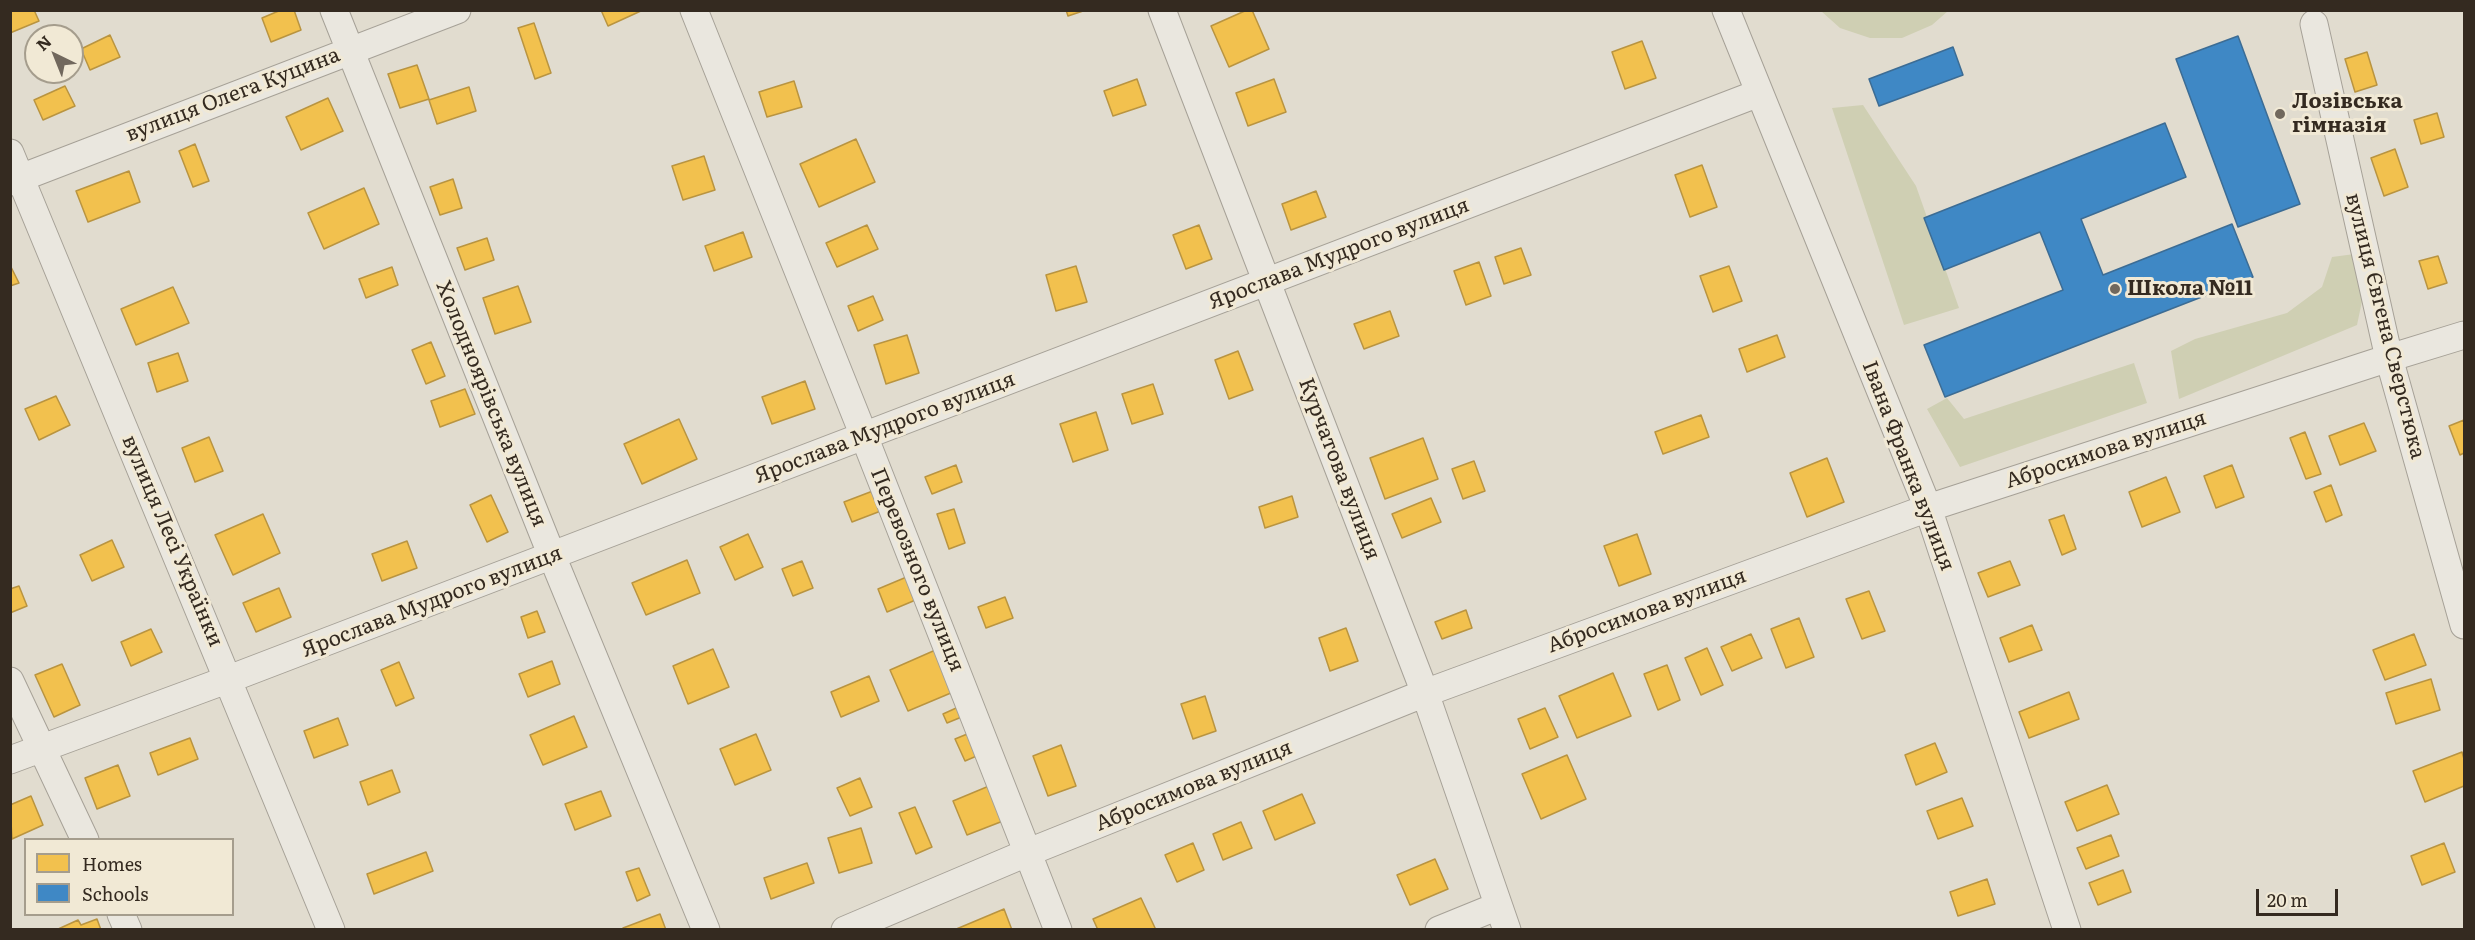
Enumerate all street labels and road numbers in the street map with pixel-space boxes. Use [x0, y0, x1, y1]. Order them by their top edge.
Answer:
street label: вулиця Олега Куцина [122, 42, 344, 148]
street label: вулиця Євгена Сверстюка [2340, 190, 2430, 462]
street label: Ярослава Мудрого вулиця [1205, 193, 1473, 315]
street label: Холодноярівська вулиця [430, 277, 552, 531]
street label: Івана Франка вулиця [1856, 357, 1960, 575]
street label: Ярослава Мудрого вулиця [751, 367, 1019, 489]
street label: Курчатова вулиця [1293, 374, 1385, 564]
street label: Абросимова вулиця [2002, 406, 2210, 494]
street label: вулиця Лесі Українки [116, 431, 228, 651]
street label: Перевозного вулиця [865, 464, 969, 676]
street label: Ярослава Мудрого вулиця [298, 541, 566, 663]
street label: Абросимова вулиця [1544, 563, 1750, 659]
street label: Абросимова вулиця [1092, 735, 1296, 837]

